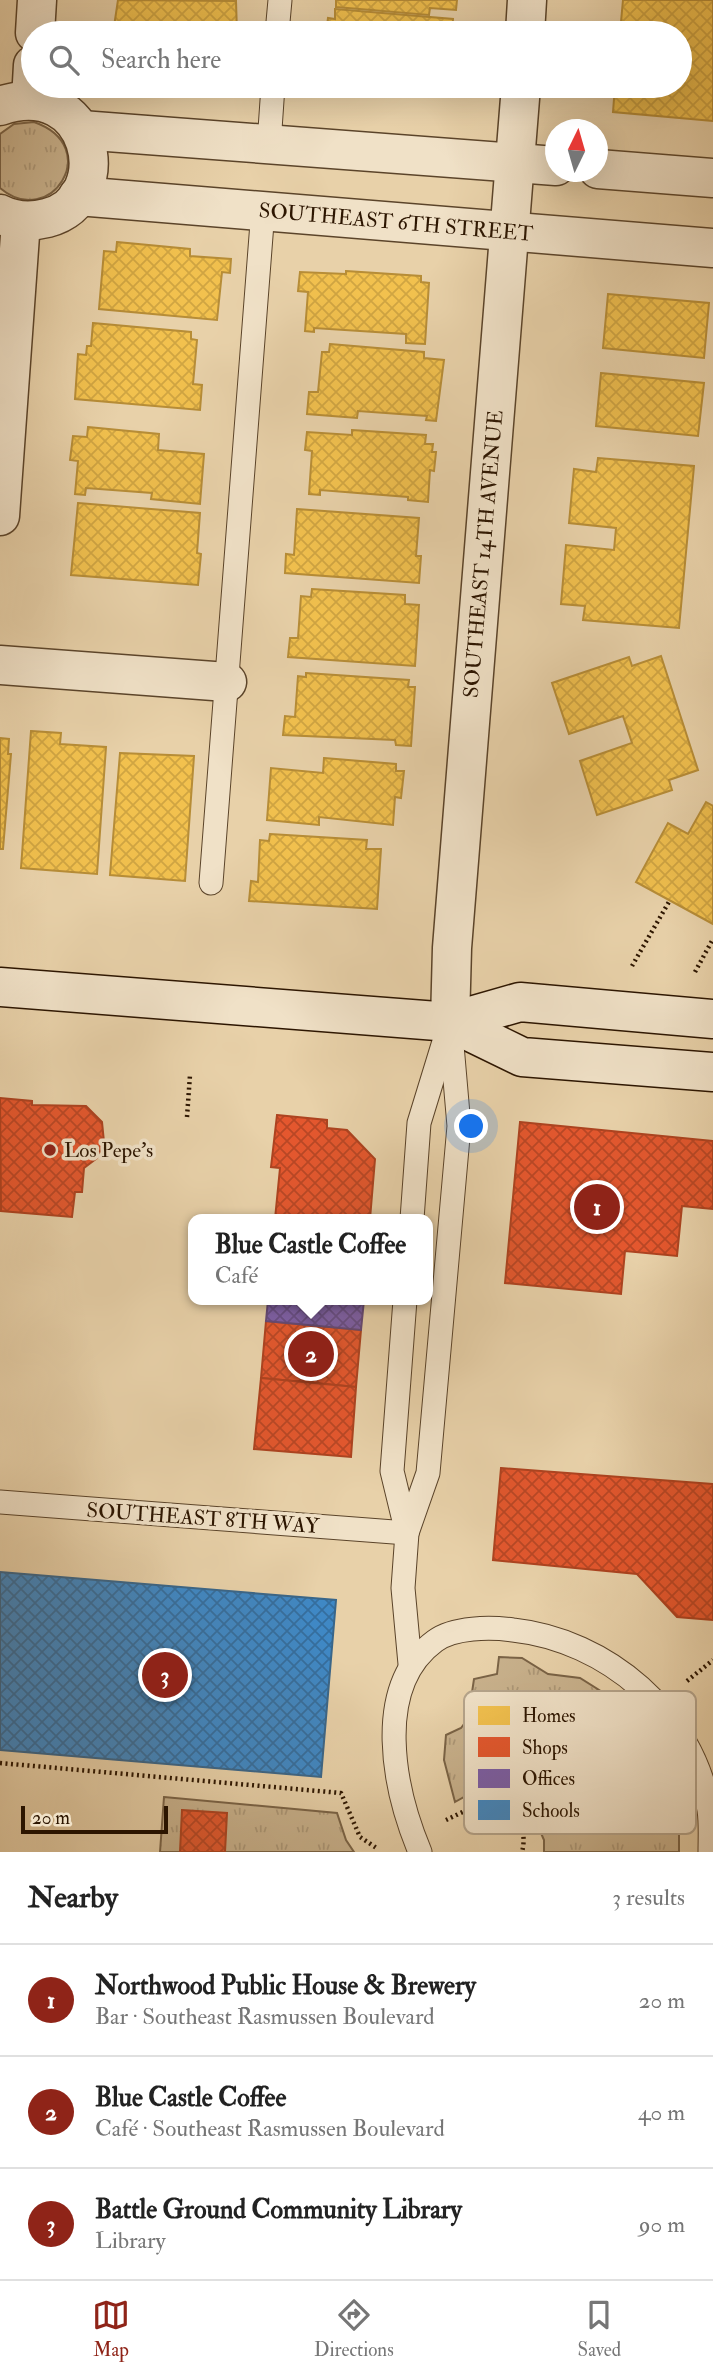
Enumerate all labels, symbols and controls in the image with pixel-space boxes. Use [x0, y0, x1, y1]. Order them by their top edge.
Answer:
search box [21, 21, 692, 98]
icon: search [45, 41, 83, 79]
text: Search here [101, 44, 221, 76]
north arrow [545, 119, 608, 182]
street label: SOUTHEAST 6TH STREET [258, 197, 535, 248]
street label: SOUTHEAST 14TH AVENUE [457, 409, 510, 699]
your location [454, 1109, 488, 1143]
place label: Los Pepe's [64, 1137, 153, 1164]
marker: Los Pepe's [42, 1142, 58, 1158]
pin: 1 [574, 1181, 620, 1233]
popup [188, 1214, 433, 1305]
text: Blue Castle Coffee [215, 1229, 406, 1261]
text: Café [215, 1261, 258, 1290]
pin: 2 [288, 1328, 334, 1380]
street label: SOUTHEAST 8TH WAY [86, 1497, 321, 1540]
pin: 3 [142, 1649, 188, 1701]
legend [464, 1691, 696, 1834]
text: Homes [522, 1704, 576, 1728]
text: Shops [522, 1736, 568, 1761]
text: Offices [522, 1767, 575, 1791]
text: Schools [522, 1799, 580, 1823]
scale bar [21, 1803, 168, 1835]
text: 20 m [32, 1806, 70, 1830]
text: Nearby [28, 1879, 118, 1916]
text: 3 results [612, 1883, 685, 1912]
text: Northwood Public House & Brewery [95, 1970, 476, 2002]
text: 1 [47, 1986, 55, 2015]
text: 20 m [639, 1986, 685, 2015]
text: Bar · Southeast Rasmussen Boulevard [95, 2002, 435, 2031]
text: Blue Castle Coffee [95, 2082, 286, 2114]
text: 2 [45, 2098, 57, 2127]
text: 40 m [638, 2098, 685, 2127]
text: Café · Southeast Rasmussen Boulevard [95, 2114, 445, 2143]
text: Battle Ground Community Library [95, 2194, 462, 2226]
text: 3 [47, 2210, 55, 2239]
text: 90 m [639, 2210, 685, 2239]
text: Library [95, 2226, 166, 2255]
tab: Map [92, 2296, 130, 2362]
tab: Directions [314, 2296, 394, 2362]
tab: Saved [578, 2296, 621, 2362]

